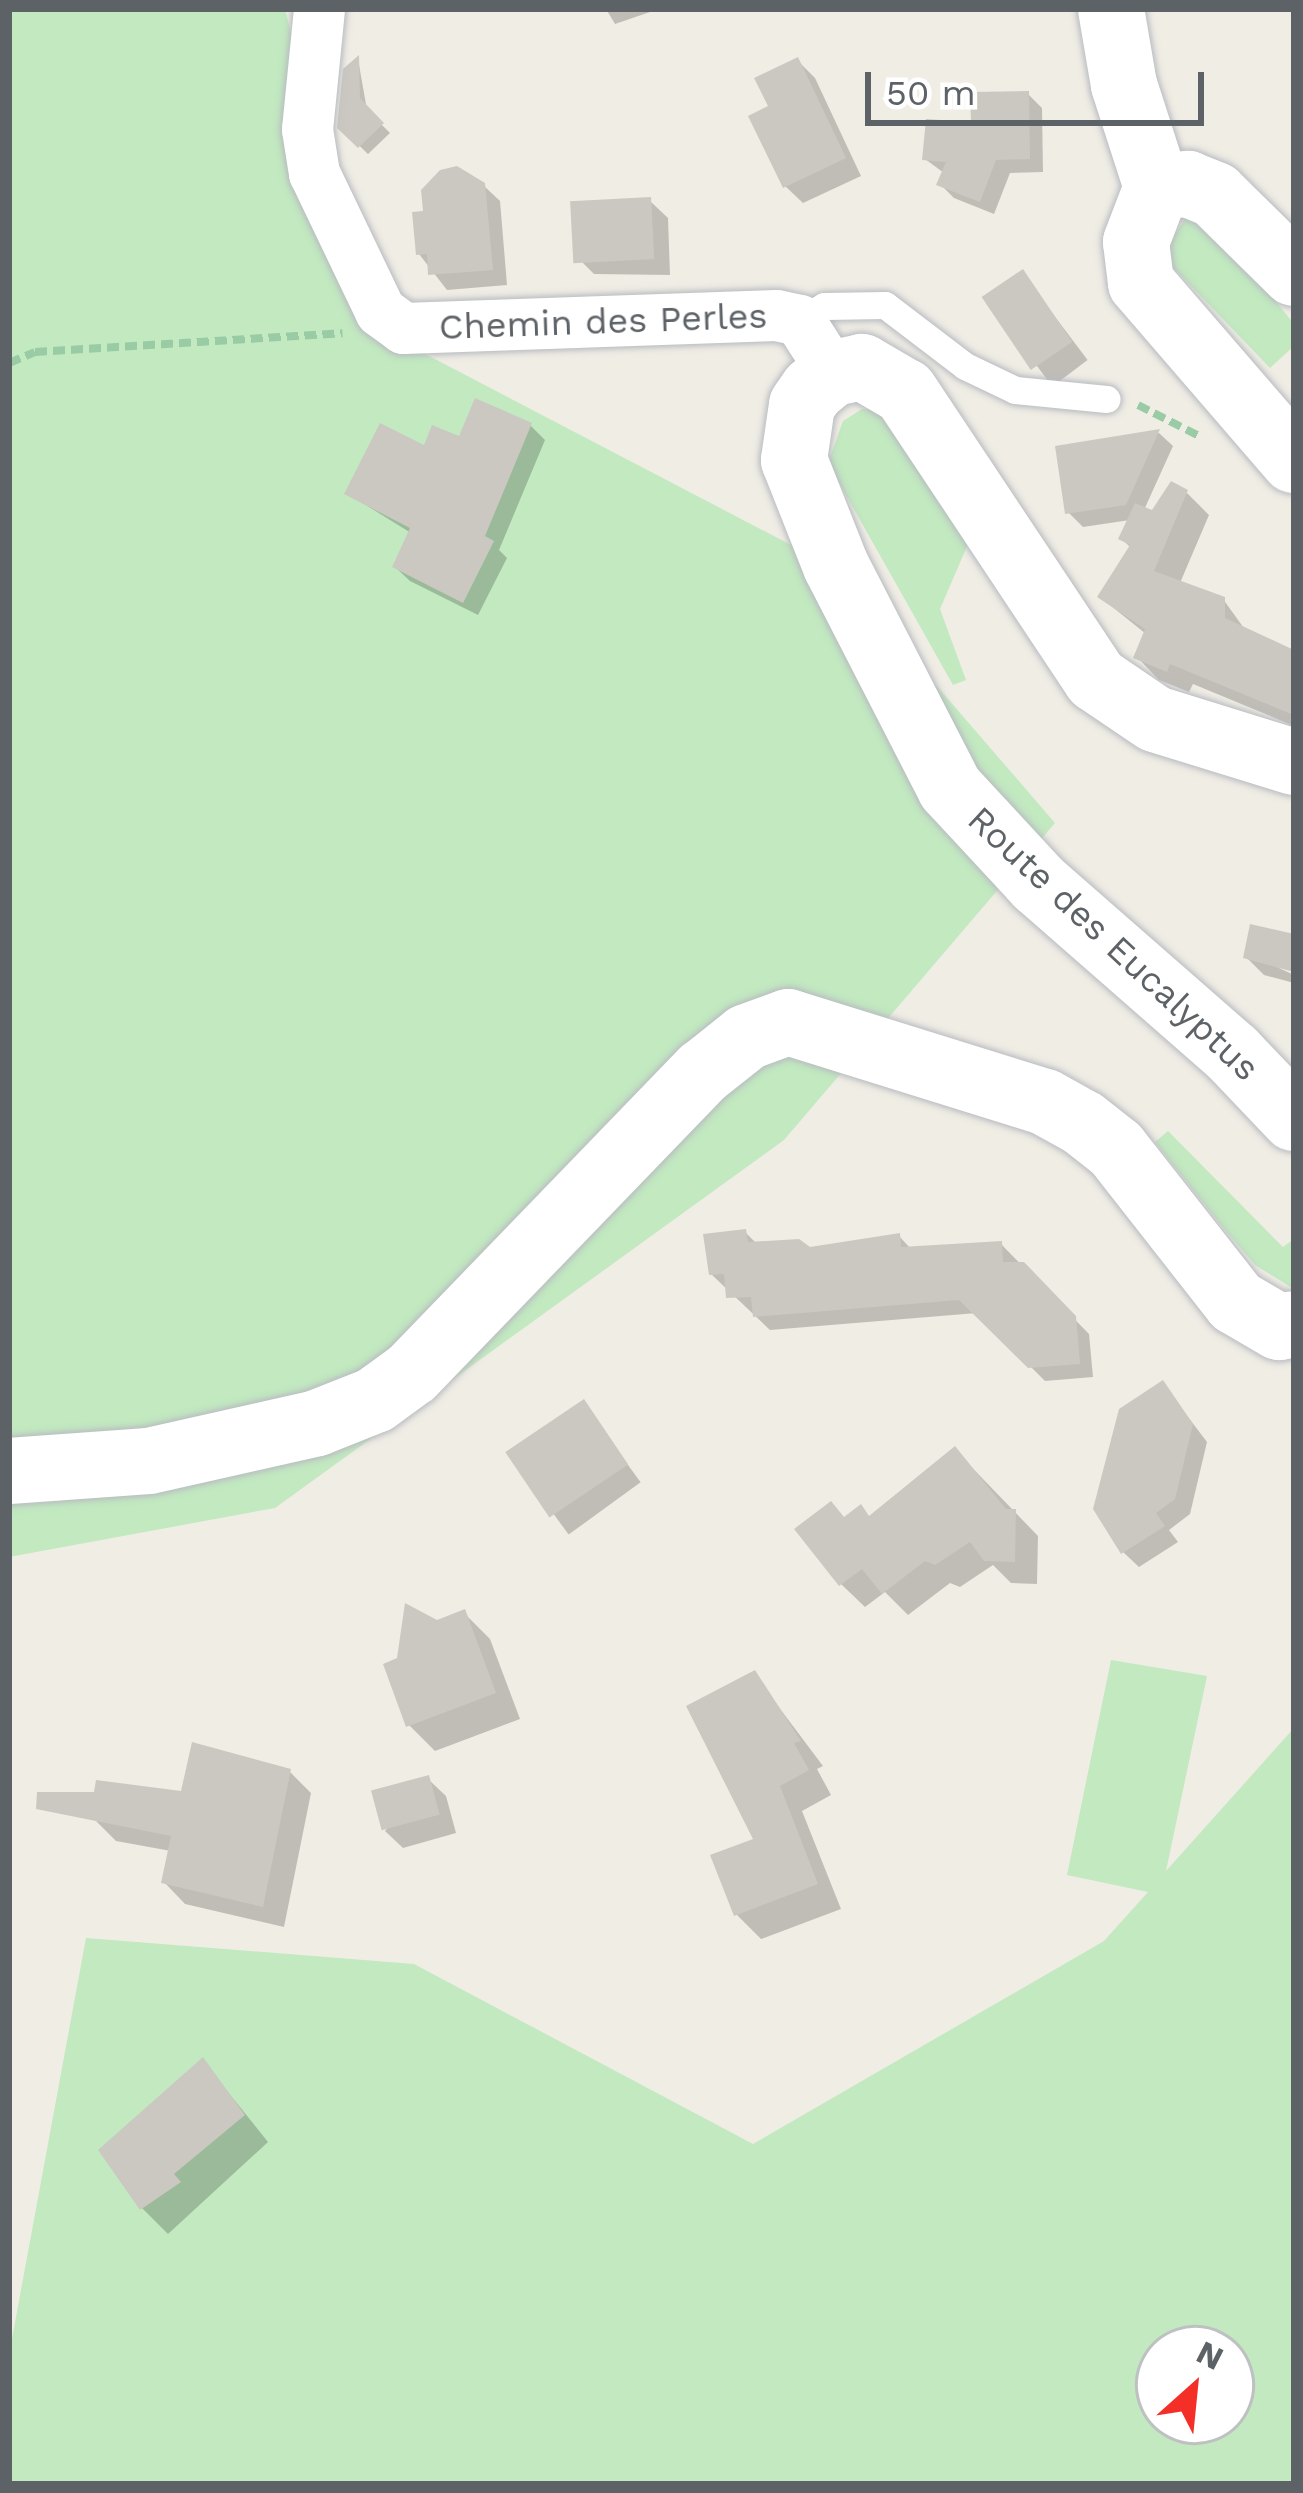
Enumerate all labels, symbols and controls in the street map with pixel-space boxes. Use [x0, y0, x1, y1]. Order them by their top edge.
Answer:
scale bar [871, 48, 1210, 122]
text: 50 m [886, 72, 976, 114]
street label: Chemin des Perles [438, 295, 768, 349]
street label: Route des Eucalyptus [958, 798, 1268, 1090]
north arrow [1135, 2325, 1255, 2445]
text: N [1190, 2332, 1230, 2378]

